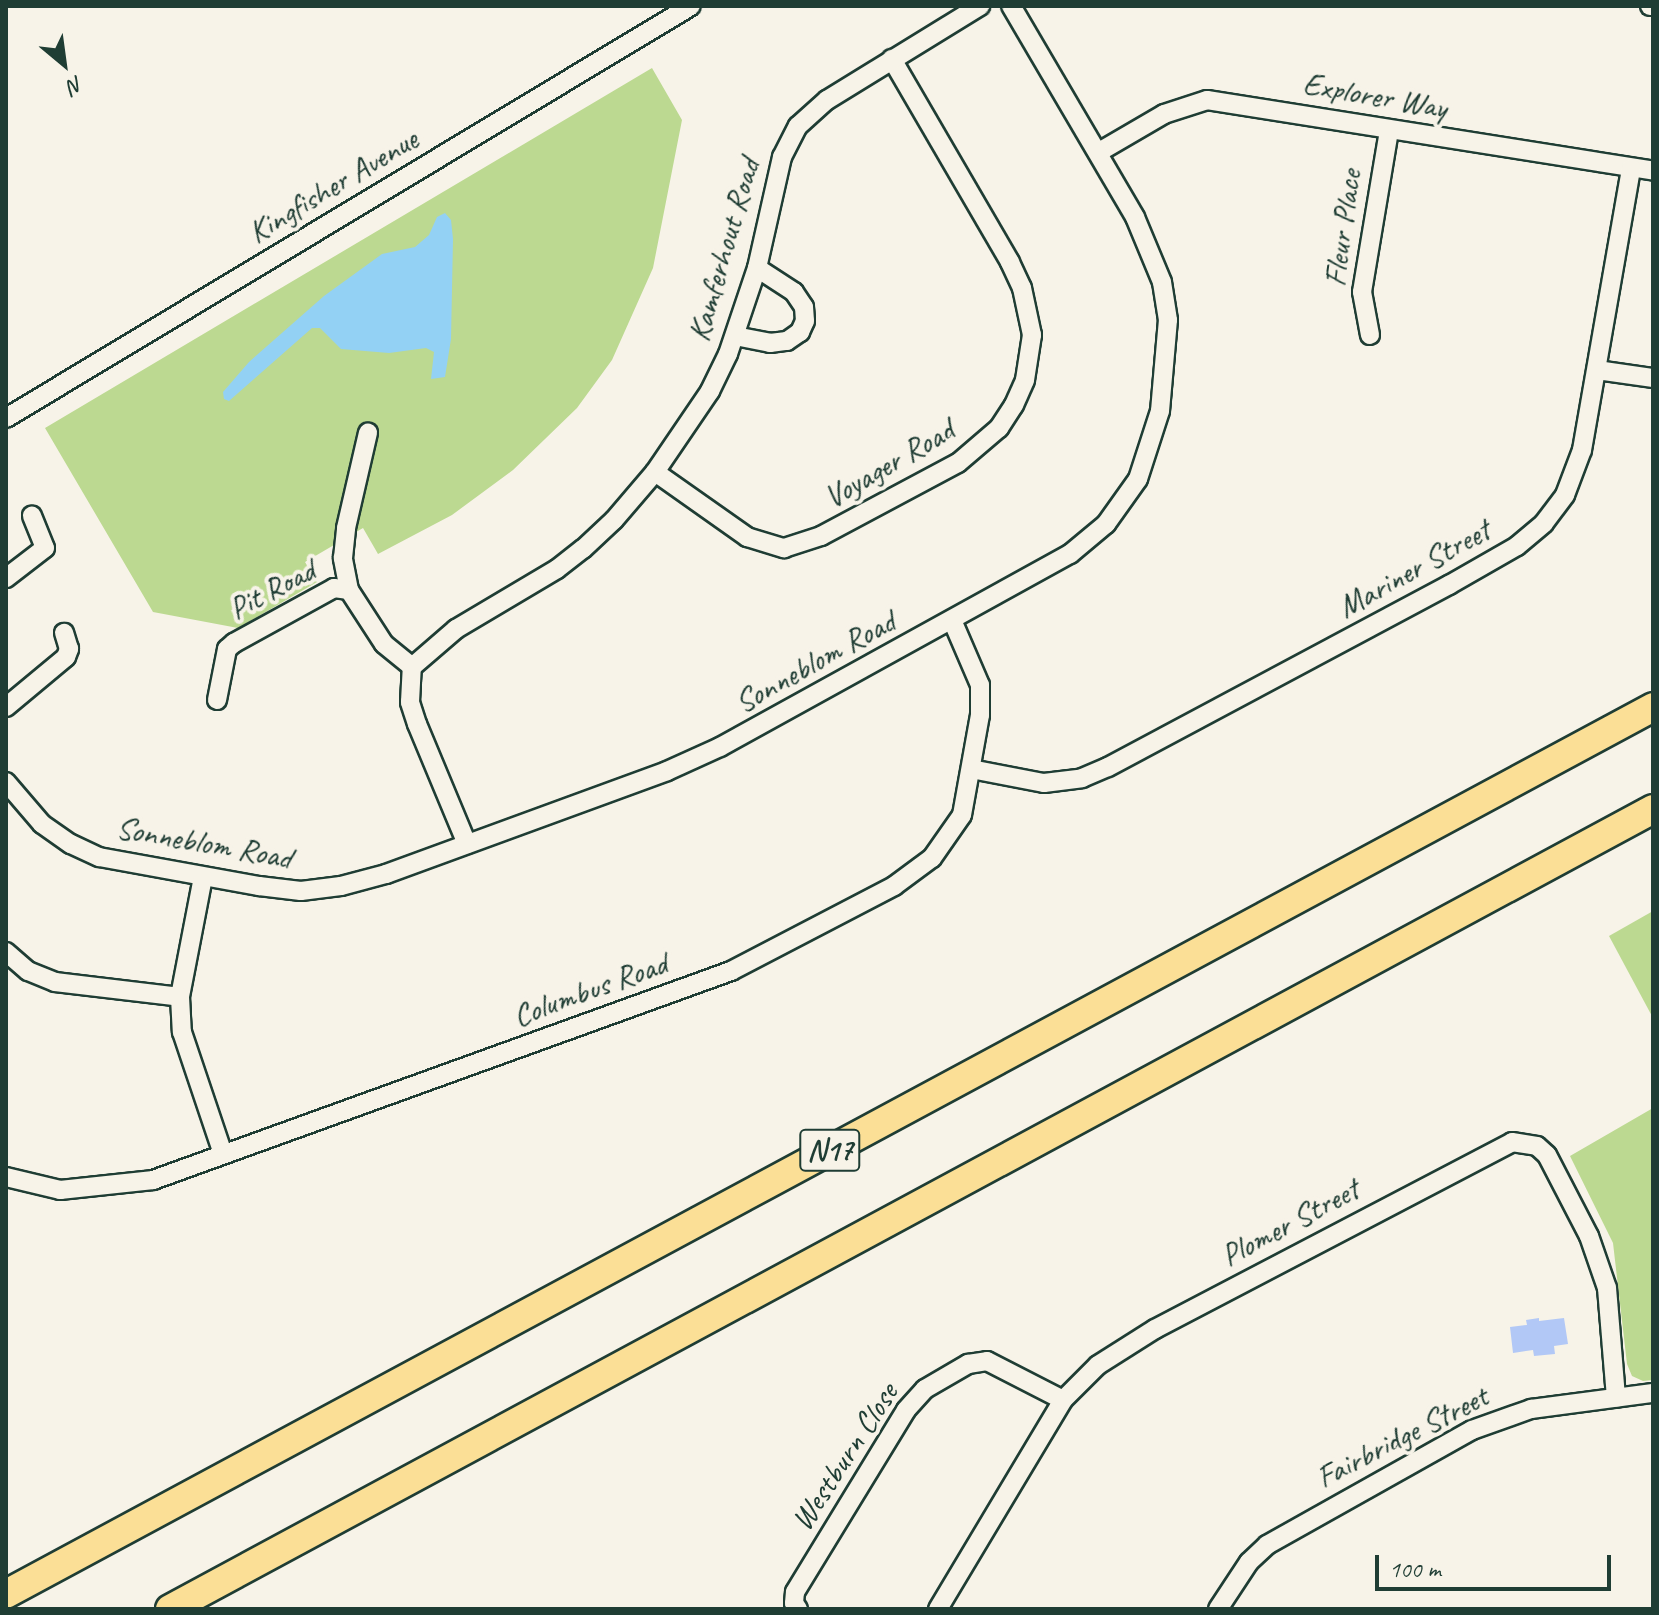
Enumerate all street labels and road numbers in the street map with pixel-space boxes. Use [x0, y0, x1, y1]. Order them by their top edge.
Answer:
street label: Explorer Way [1300, 64, 1450, 128]
street label: Kingfisher Avenue [241, 120, 425, 252]
street label: Kamferhout Road [680, 155, 768, 345]
street label: Fleur Place [1316, 167, 1370, 289]
street label: Voyager Road [817, 411, 961, 517]
street label: Mariner Street [1331, 511, 1497, 627]
street label: Pit Road [222, 551, 322, 629]
street label: Sonneblom Road [728, 602, 902, 722]
street label: Sonneblom Road [113, 809, 295, 877]
street label: Columbus Road [508, 944, 672, 1036]
road number: N17 [798, 1124, 862, 1176]
street label: Plomer Street [1214, 1171, 1366, 1275]
street label: Westburn Close [783, 1376, 907, 1538]
street label: Fairbridge Street [1309, 1377, 1495, 1497]

